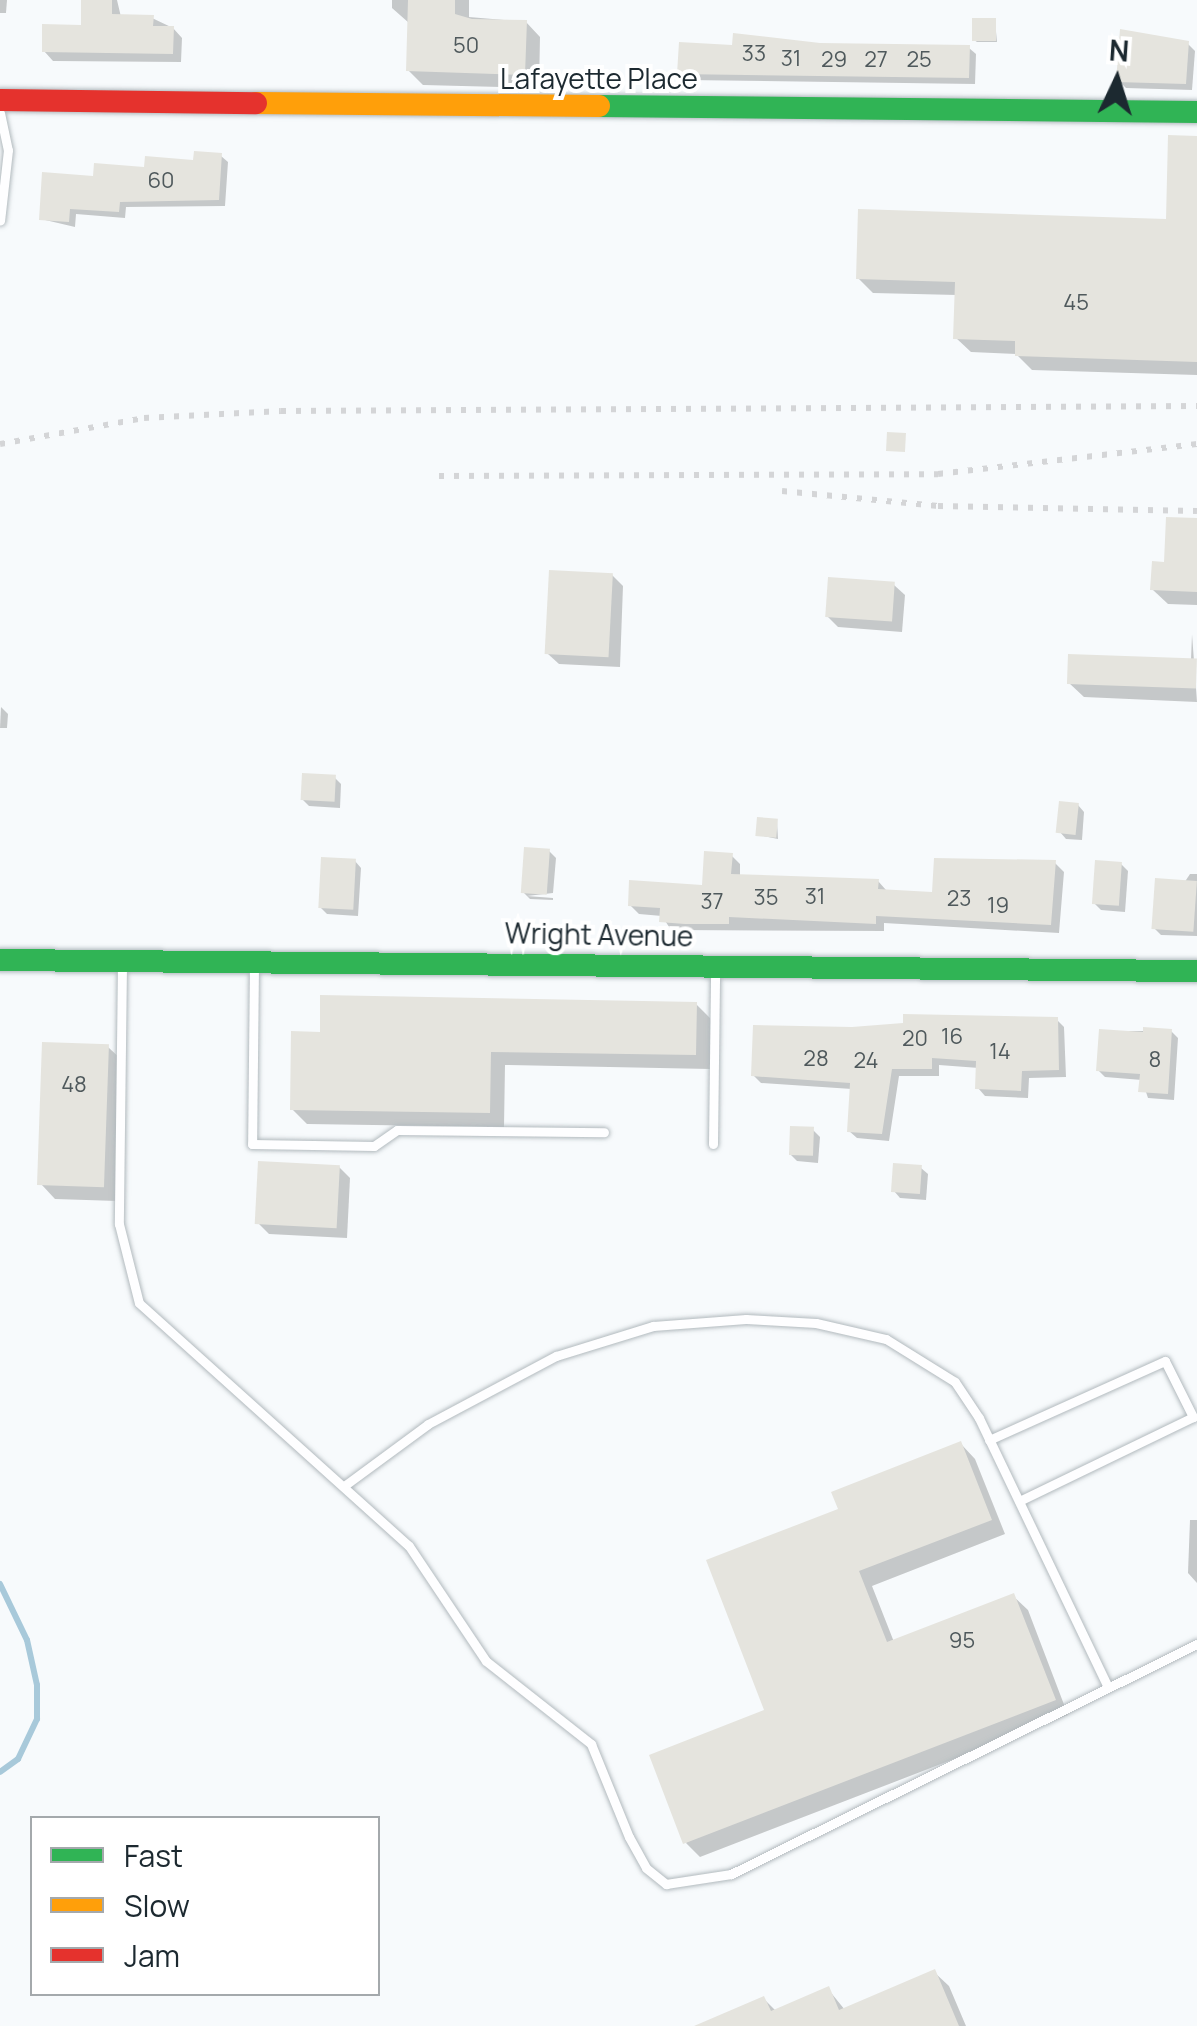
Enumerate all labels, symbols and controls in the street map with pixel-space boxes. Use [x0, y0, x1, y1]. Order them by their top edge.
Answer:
north arrow [1067, 30, 1167, 130]
text: N [1108, 30, 1130, 70]
house number: 50 [453, 33, 479, 59]
house number: 33 [742, 41, 766, 67]
house number: 31 [781, 46, 801, 72]
house number: 29 [821, 47, 847, 73]
house number: 27 [864, 47, 888, 73]
house number: 25 [906, 47, 932, 73]
street label: Lafayette Place [500, 61, 698, 95]
house number: 60 [147, 168, 175, 194]
house number: 45 [1063, 290, 1089, 316]
house number: 31 [805, 884, 825, 910]
house number: 35 [754, 885, 778, 911]
house number: 23 [947, 886, 971, 912]
house number: 37 [700, 889, 724, 915]
house number: 19 [987, 893, 1009, 919]
street label: Wright Avenue [504, 916, 694, 952]
house number: 16 [941, 1024, 963, 1050]
house number: 20 [902, 1026, 928, 1052]
house number: 14 [989, 1039, 1011, 1065]
house number: 28 [803, 1046, 829, 1072]
house number: 8 [1149, 1047, 1161, 1073]
house number: 24 [853, 1048, 879, 1074]
house number: 48 [61, 1072, 87, 1098]
house number: 95 [949, 1628, 975, 1654]
legend [30, 1816, 380, 1996]
text: Fast [124, 1835, 183, 1876]
text: Slow [124, 1885, 190, 1926]
text: Jam [124, 1935, 180, 1976]

